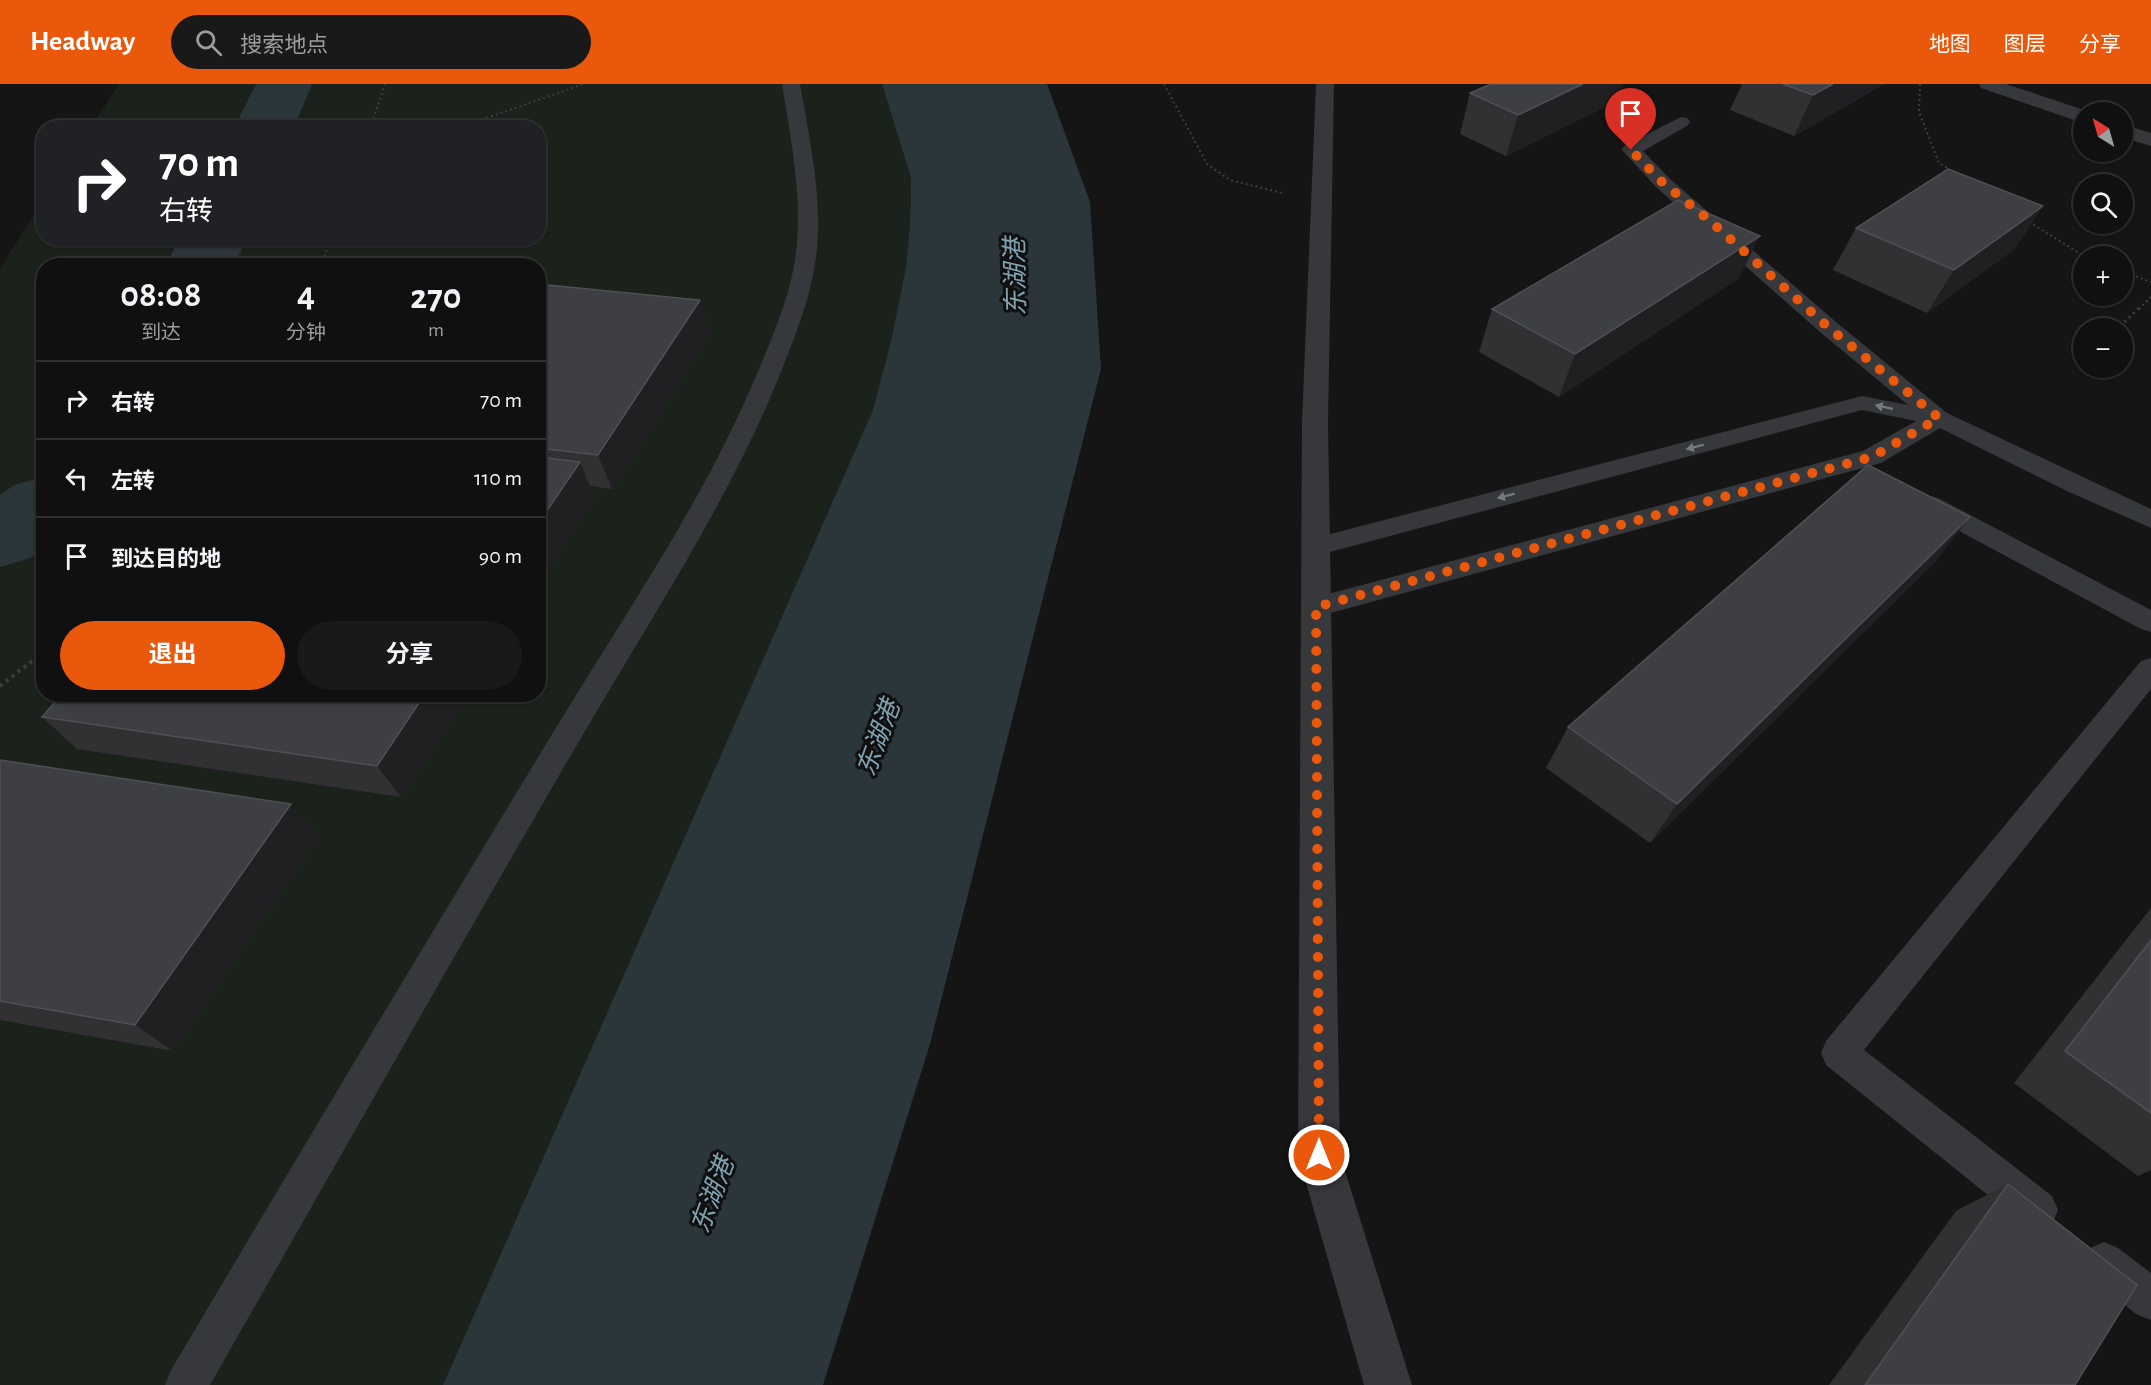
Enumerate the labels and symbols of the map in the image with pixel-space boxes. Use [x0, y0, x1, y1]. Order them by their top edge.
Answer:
pin [1605, 88, 1656, 150]
north arrow [2073, 102, 2133, 162]
water label: 东湖港 [1001, 234, 1030, 316]
one-way arrow [1874, 402, 1893, 411]
one-way arrow [1686, 442, 1704, 452]
one-way arrow [1497, 492, 1516, 502]
water label: 东湖港 [852, 693, 906, 779]
position arrow [1287, 1123, 1351, 1187]
water label: 东湖港 [686, 1150, 740, 1236]

